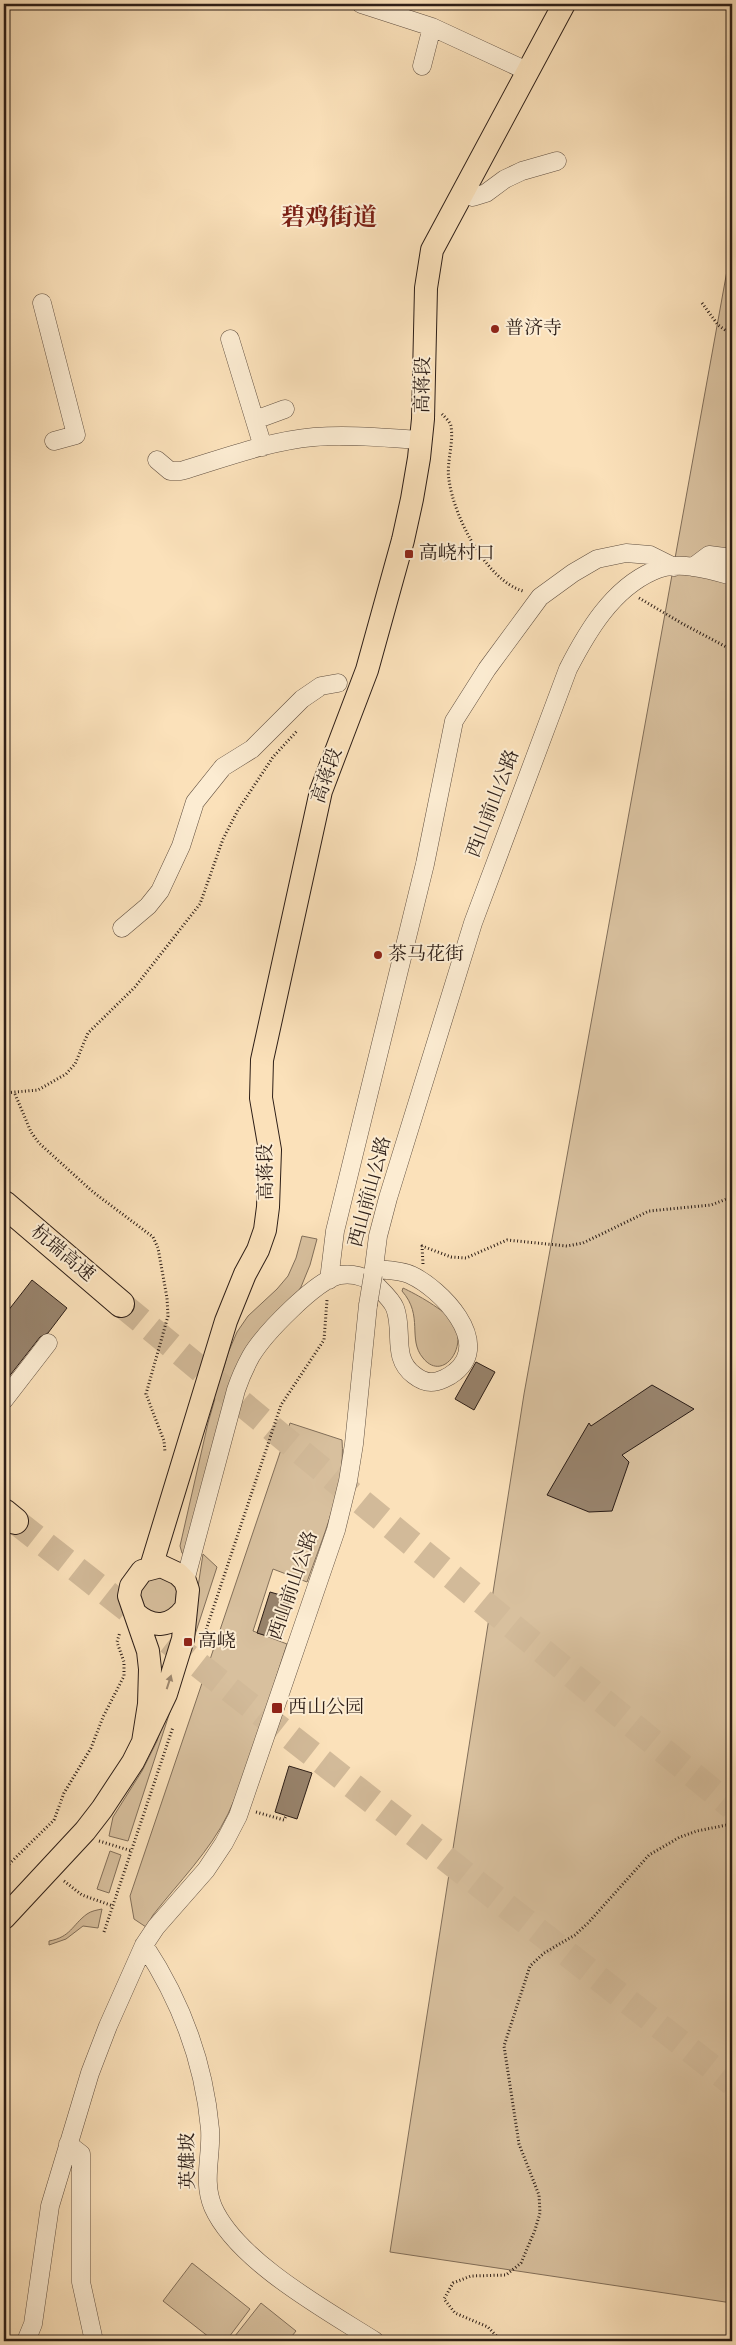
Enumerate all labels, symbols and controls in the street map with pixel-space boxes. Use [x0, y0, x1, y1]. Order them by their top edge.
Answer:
district label: 碧鸡街道 [281, 204, 377, 231]
place label: 普济寺 [505, 317, 562, 339]
marker: 普济寺 [489, 323, 501, 335]
street label: 高蒋段 [411, 356, 434, 414]
place label: 高峣村口 [419, 542, 495, 564]
marker: 高峣村口 [403, 548, 415, 560]
street label: 高蒋段 [307, 745, 346, 806]
street label: 西山前山公路 [463, 747, 523, 861]
place label: 茶马花街 [388, 944, 464, 965]
marker: 茶马花街 [372, 949, 384, 961]
street label: 西山前山公路 [345, 1134, 395, 1250]
street label: 高蒋段 [254, 1143, 277, 1201]
street label: 杭瑞高速 [27, 1220, 99, 1286]
street label: 西山前山公路 [265, 1528, 322, 1643]
place label: 高峣 [198, 1630, 236, 1652]
marker: 高峣 [182, 1636, 194, 1648]
one-way arrow [166, 1674, 174, 1689]
place label: 西山公园 [288, 1697, 364, 1718]
marker: 西山公园 [270, 1701, 284, 1715]
street label: 英雄坡 [177, 2132, 199, 2190]

